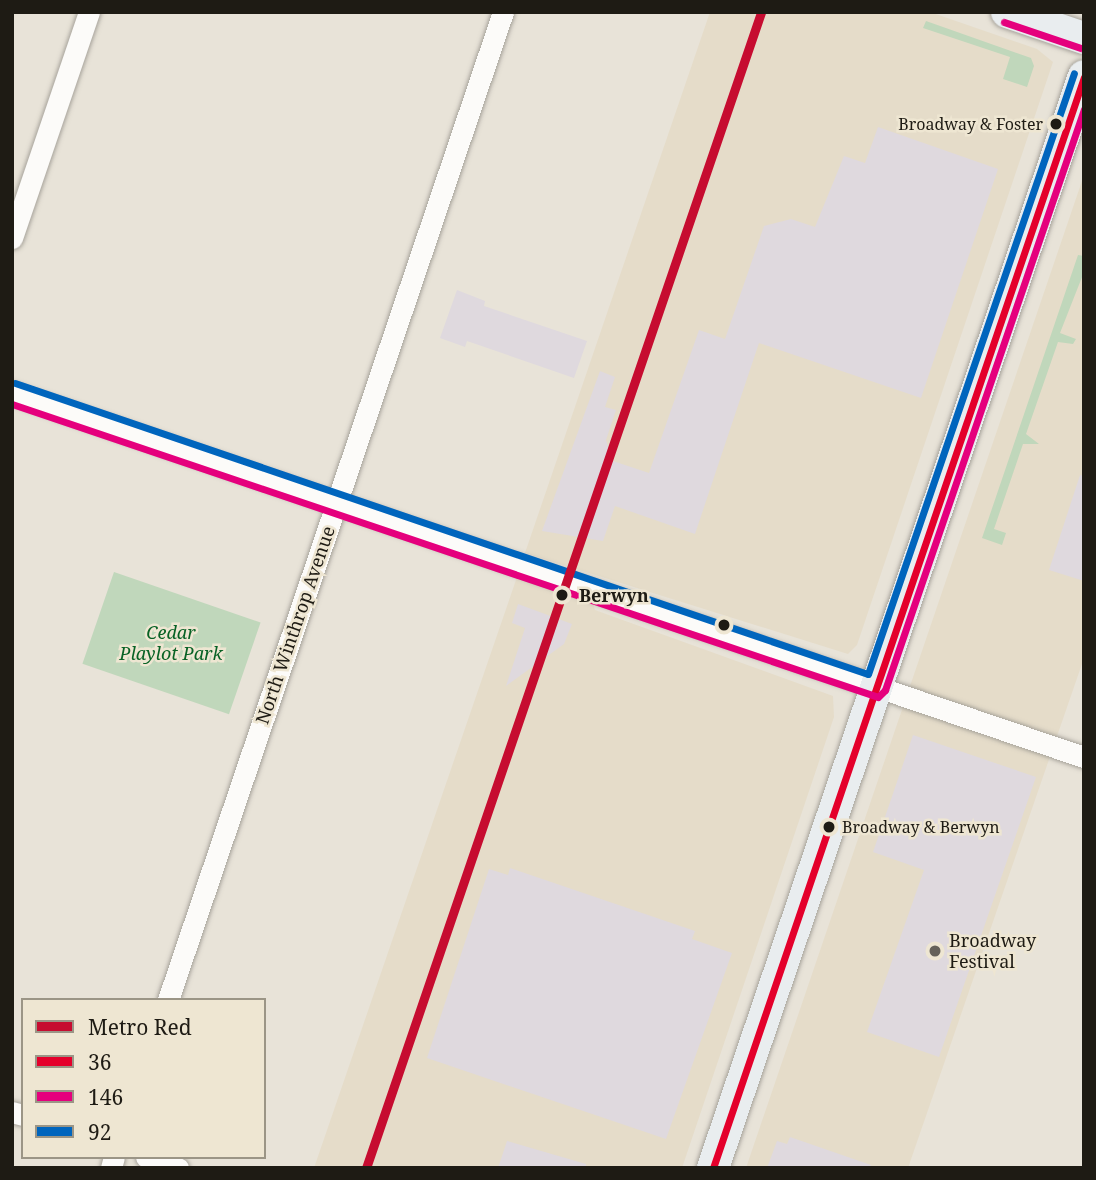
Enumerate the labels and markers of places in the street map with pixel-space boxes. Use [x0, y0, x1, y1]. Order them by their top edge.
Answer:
place label: Broadway & Foster [898, 114, 1043, 134]
marker: Broadway & Foster [1049, 117, 1063, 131]
marker: Berwyn [551, 584, 573, 606]
place label: Berwyn [579, 584, 649, 606]
unlabelled marker [717, 618, 731, 632]
place label: Broadway & Berwyn [842, 817, 999, 837]
marker: Broadway & Berwyn [822, 820, 836, 834]
place label: Broadway Festival [949, 930, 1036, 972]
marker: Broadway Festival [927, 943, 943, 959]

